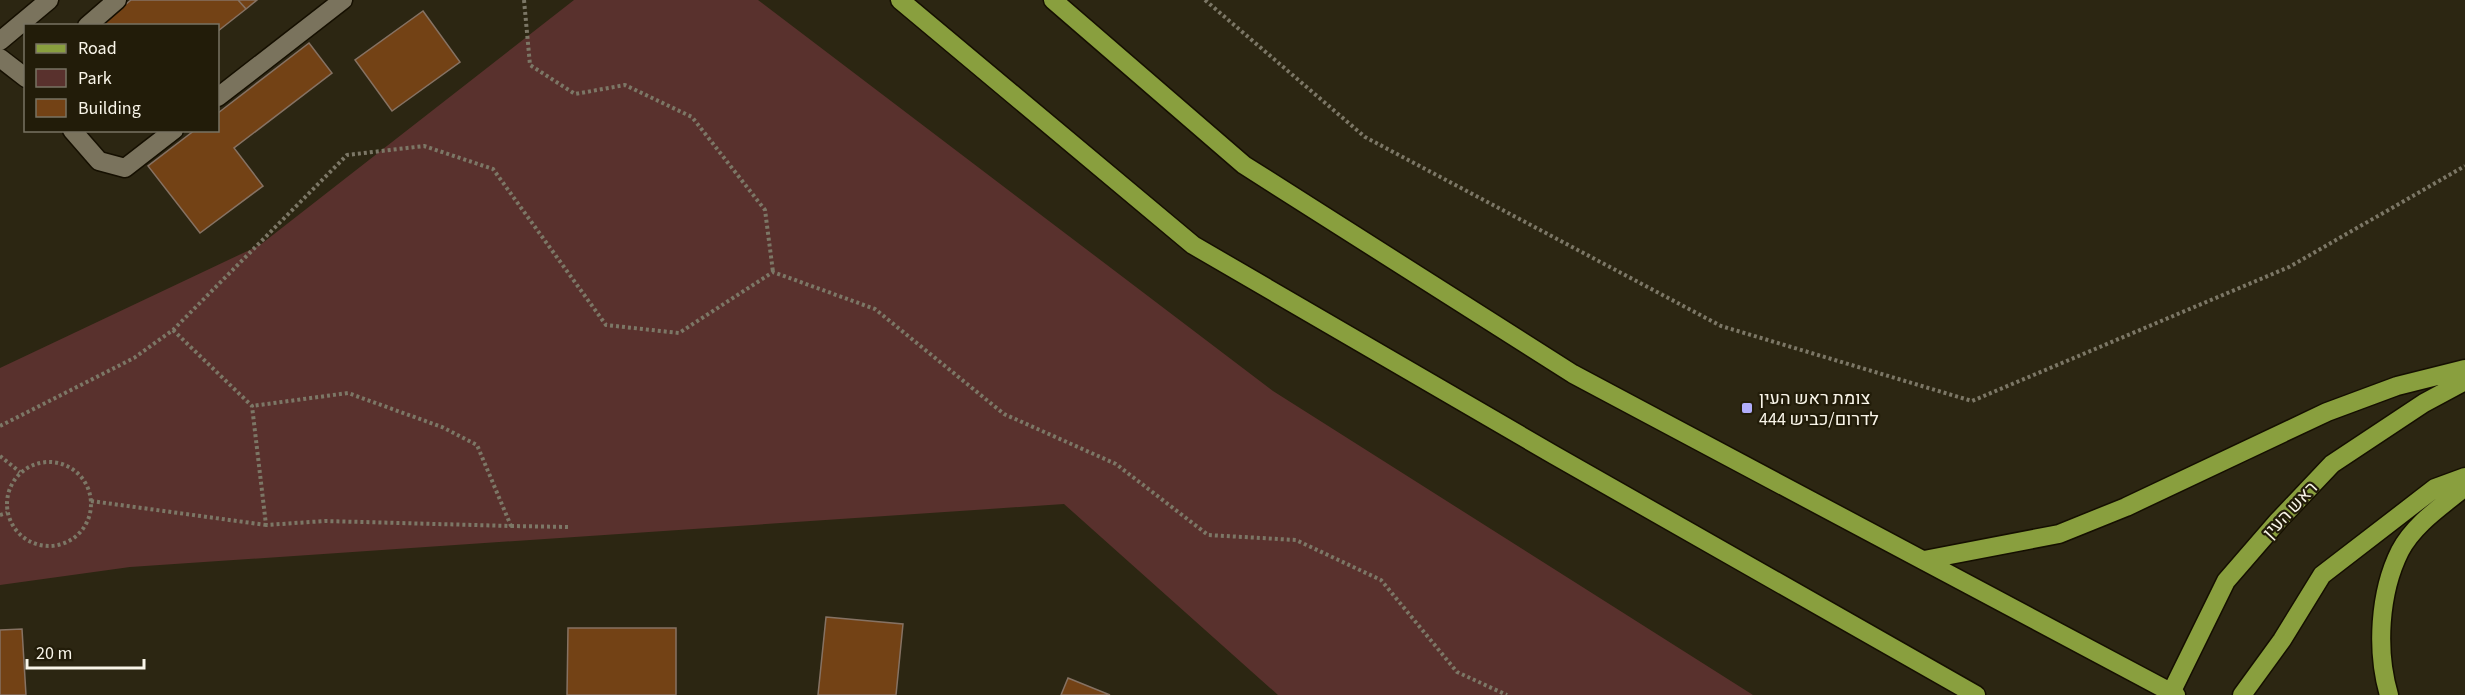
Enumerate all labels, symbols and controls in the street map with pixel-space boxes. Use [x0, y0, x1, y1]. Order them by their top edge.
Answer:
legend [24, 24, 219, 132]
text: Road [78, 36, 117, 61]
text: Park [78, 66, 112, 91]
text: Building [78, 96, 141, 121]
place label: צומת ראש העין לדרום/כביש 444 [1759, 386, 1879, 432]
marker: צומת ראש העין לדרום/כביש 444 [1740, 401, 1754, 415]
street label: ראש העין [2257, 476, 2323, 544]
scale bar [27, 632, 144, 670]
text: 20 m [36, 641, 72, 666]

